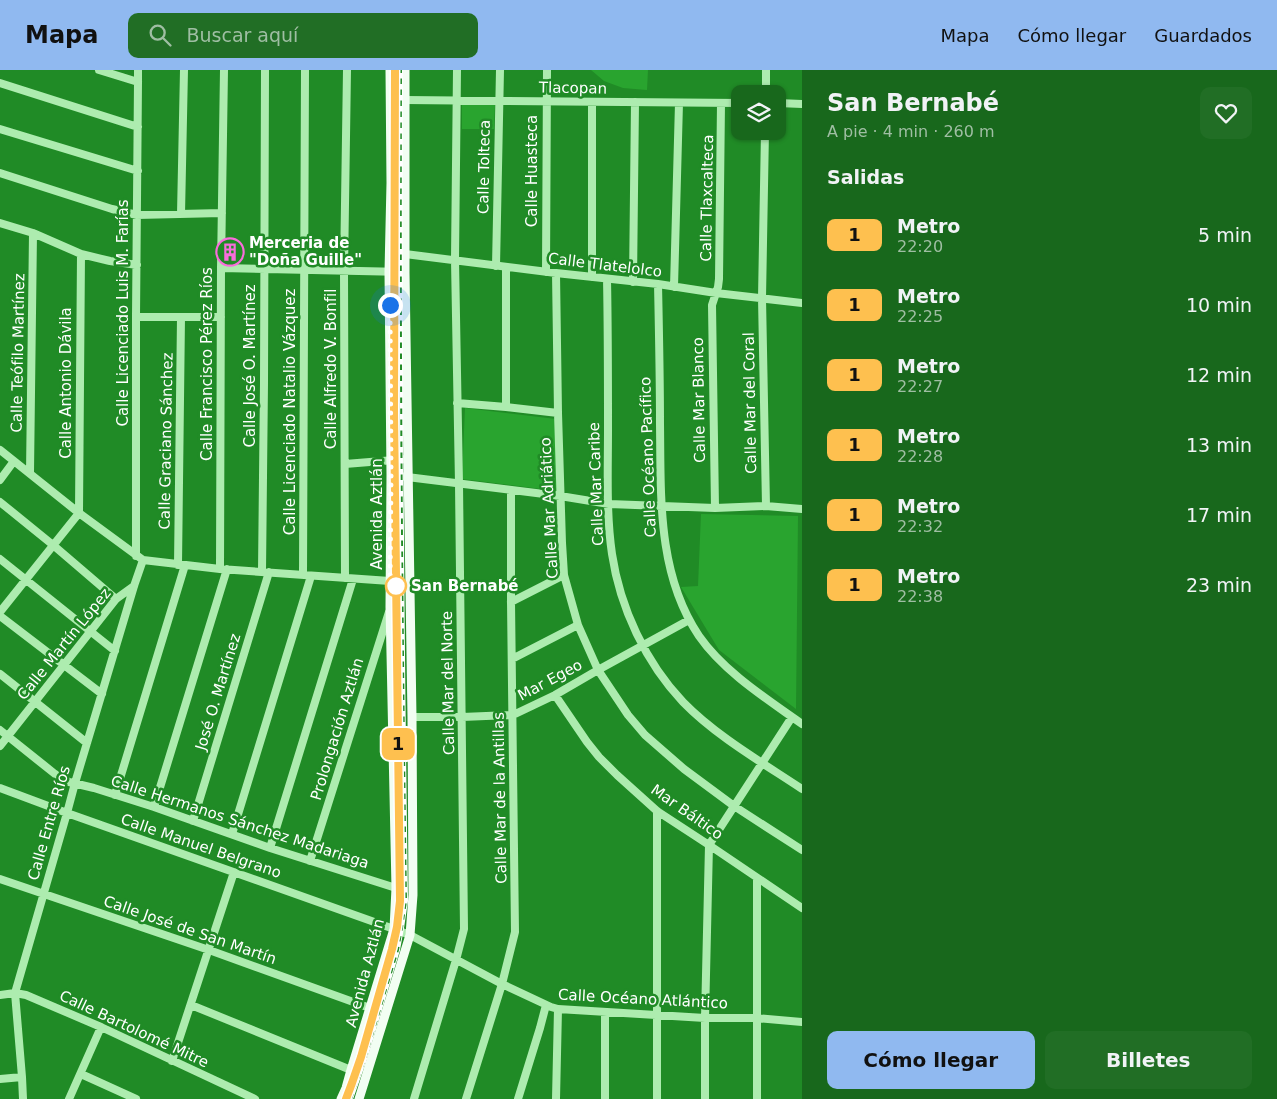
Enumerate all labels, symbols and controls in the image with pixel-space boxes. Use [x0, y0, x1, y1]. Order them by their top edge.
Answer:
search box [128, 13, 478, 58]
text: Mapa [25, 21, 98, 49]
icon: search [146, 21, 174, 49]
text: Buscar aquí [186, 24, 298, 46]
text: Mapa [940, 25, 989, 46]
text: Cómo llegar [1017, 25, 1126, 46]
text: Guardados [1154, 25, 1252, 46]
street label: Tlacopan [538, 78, 607, 98]
map controls [731, 85, 786, 140]
button: layers [731, 85, 786, 140]
button: heart [1200, 87, 1252, 139]
text: San Bernabé [827, 89, 999, 117]
street label: Calle Huasteca [523, 115, 541, 227]
street label: Calle Tolteca [474, 120, 494, 214]
text: A pie · 4 min · 260 m [827, 122, 995, 141]
street label: Calle Tlaxcalteca [697, 134, 717, 262]
text: Salidas [827, 166, 904, 188]
street label: Calle Licenciado Luis M. Farías [114, 199, 132, 427]
text: Metro [897, 215, 960, 237]
text: 1 [848, 224, 861, 245]
text: 5 min [1198, 224, 1252, 246]
place label: Merceria de "Doña Guille" [249, 234, 362, 269]
building icon: Merceria de "Doña Guille" [215, 237, 245, 267]
text: 22:20 [897, 237, 943, 256]
street label: Calle Tlatelolco [547, 249, 663, 281]
street label: Calle Francisco Pérez Ríos [198, 267, 216, 461]
street label: Calle Teófilo Martínez [8, 273, 28, 433]
street label: Calle José O. Martínez [241, 284, 259, 448]
text: Metro [897, 285, 960, 307]
street label: Calle Licenciado Natalio Vázquez [281, 289, 299, 535]
street label: Calle Alfredo V. Bonfil [322, 289, 340, 449]
your location [378, 293, 403, 318]
text: 1 [848, 294, 861, 315]
text: 10 min [1186, 294, 1252, 316]
street label: Calle Antonio Dávila [57, 307, 75, 459]
text: 22:25 [897, 307, 943, 326]
street label: Calle Mar del Coral [740, 332, 760, 474]
street label: Calle Mar Blanco [689, 337, 709, 463]
street label: Calle Graciano Sánchez [155, 352, 177, 530]
text: Metro [897, 355, 960, 377]
text: 1 [848, 364, 861, 385]
text: 12 min [1186, 364, 1252, 386]
street label: Calle Océano Pacífico [636, 376, 660, 538]
text: 22:27 [897, 377, 943, 396]
street label: Calle Mar Caribe [585, 422, 607, 546]
text: Metro [897, 425, 960, 447]
text: 1 [848, 434, 861, 455]
text: 13 min [1186, 434, 1252, 456]
street label: Calle Mar Adriático [536, 437, 562, 579]
text: 22:28 [897, 447, 943, 466]
street label: Avenida Aztlán [368, 458, 386, 570]
text: Metro [897, 495, 960, 517]
text: 1 [848, 504, 861, 525]
text: 17 min [1186, 504, 1252, 526]
text: 22:32 [897, 517, 943, 536]
text: Metro [897, 565, 960, 587]
text: 1 [848, 574, 861, 595]
text: 23 min [1186, 574, 1252, 596]
marker: San Bernabé [385, 575, 407, 597]
place label: San Bernabé [411, 577, 519, 595]
street label: Calle Martín López [13, 584, 115, 703]
text: 22:38 [897, 587, 943, 606]
street label: Calle Mar del Norte [438, 611, 458, 755]
street label: José O. Martínez [191, 631, 244, 753]
street label: Prolongación Aztlán [307, 656, 367, 802]
street label: Mar Egeo [515, 656, 585, 704]
street label: Calle Mar de la Antillas [489, 712, 510, 884]
line badge: 1 [382, 728, 414, 760]
text: 1 [392, 733, 404, 754]
street label: Calle Entre Ríos [24, 763, 74, 882]
street label: Calle Hermanos Sánchez Madariaga [109, 772, 371, 872]
street label: Mar Báltico [647, 780, 727, 844]
street label: Calle Manuel Belgrano [118, 810, 284, 882]
street label: Calle José de San Martín [101, 892, 279, 968]
street label: Avenida Aztlán [342, 917, 388, 1029]
street label: Calle Bartolomé Mitre [56, 986, 212, 1072]
street label: Calle Océano Atlántico [558, 986, 728, 1012]
button: Cómo llegar [827, 1031, 1035, 1089]
button: Billetes [1045, 1031, 1252, 1089]

